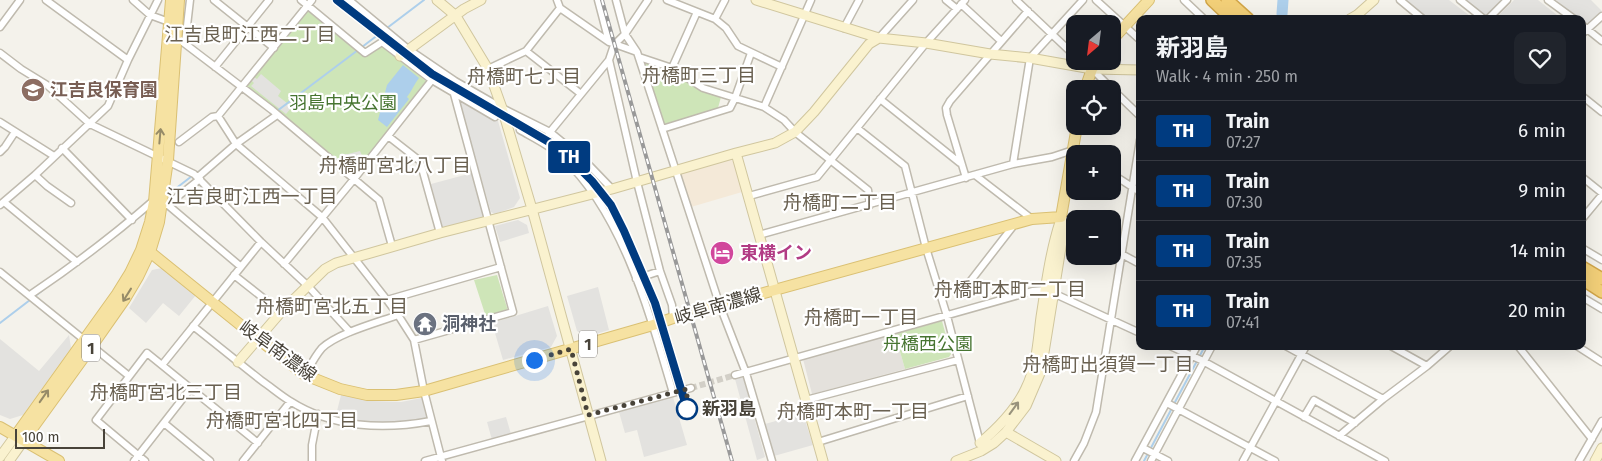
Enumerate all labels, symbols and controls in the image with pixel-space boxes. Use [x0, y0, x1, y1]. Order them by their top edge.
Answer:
north arrow [1066, 15, 1121, 70]
map controls [1066, 15, 1121, 265]
district label: 江吉良町江西二丁目 [164, 23, 336, 46]
button: heart [1514, 32, 1566, 84]
text: 新羽島 [1156, 34, 1228, 62]
district label: 舟橋町三丁目 [642, 64, 756, 87]
district label: 舟橋町七丁目 [467, 65, 581, 88]
text: Walk · 4 min · 250 m [1156, 67, 1298, 86]
school or university icon: 江吉良保育園 [20, 77, 46, 103]
place label: 江吉良保育園 [50, 79, 158, 101]
button: locate [1066, 80, 1121, 135]
park label: 羽島中央公園 [289, 92, 397, 114]
text: Train [1226, 110, 1269, 133]
text: 6 min [1518, 119, 1566, 142]
text: TH [1173, 120, 1194, 142]
one-way arrow [156, 128, 165, 144]
text: 07:27 [1226, 133, 1260, 152]
line badge: TH [546, 141, 592, 173]
button: + [1066, 145, 1121, 200]
text: TH [558, 146, 580, 168]
district label: 舟橋町宮北八丁目 [319, 154, 471, 177]
text: Train [1226, 170, 1269, 193]
text: 9 min [1518, 179, 1566, 202]
text: TH [1173, 180, 1194, 202]
district label: 江吉良町江西一丁目 [166, 185, 338, 208]
district label: 舟橋町二丁目 [783, 191, 897, 214]
text: 07:30 [1226, 193, 1263, 212]
button: − [1066, 210, 1121, 265]
text: Train [1226, 230, 1269, 253]
text: 14 min [1510, 239, 1566, 262]
hotel icon: 東横イン [709, 240, 735, 266]
text: TH [1173, 240, 1194, 262]
place label: 東横イン [740, 242, 812, 264]
text: 07:35 [1226, 253, 1262, 272]
district label: 舟橋町本町二丁目 [934, 278, 1086, 301]
street label: 岐阜南濃線 [672, 283, 764, 329]
one-way arrow [121, 288, 132, 302]
text: Train [1226, 290, 1269, 313]
district label: 舟橋町宮北五丁目 [256, 295, 408, 318]
text: 20 min [1508, 299, 1566, 322]
text: TH [1173, 300, 1194, 322]
district label: 舟橋町一丁目 [804, 306, 918, 329]
temple icon: 洞神社 [412, 311, 438, 337]
place label: 洞神社 [442, 313, 496, 335]
text: 07:41 [1226, 313, 1260, 332]
street label: 岐阜南濃線 [235, 316, 321, 386]
road number: 1 [579, 330, 597, 358]
park label: 舟橋西公園 [883, 333, 973, 355]
road number: 1 [82, 334, 100, 362]
your location [522, 348, 547, 373]
district label: 舟橋町出須賀一丁目 [1022, 353, 1194, 376]
district label: 舟橋町宮北三丁目 [90, 381, 242, 404]
one-way arrow [39, 389, 49, 403]
marker: 新羽島 [676, 398, 698, 420]
place label: 新羽島 [702, 398, 756, 420]
district label: 舟橋町本町一丁目 [777, 400, 929, 423]
one-way arrow [1009, 401, 1019, 415]
district label: 舟橋町宮北四丁目 [206, 409, 358, 432]
scale bar [15, 426, 105, 449]
text: 100 m [22, 429, 59, 446]

